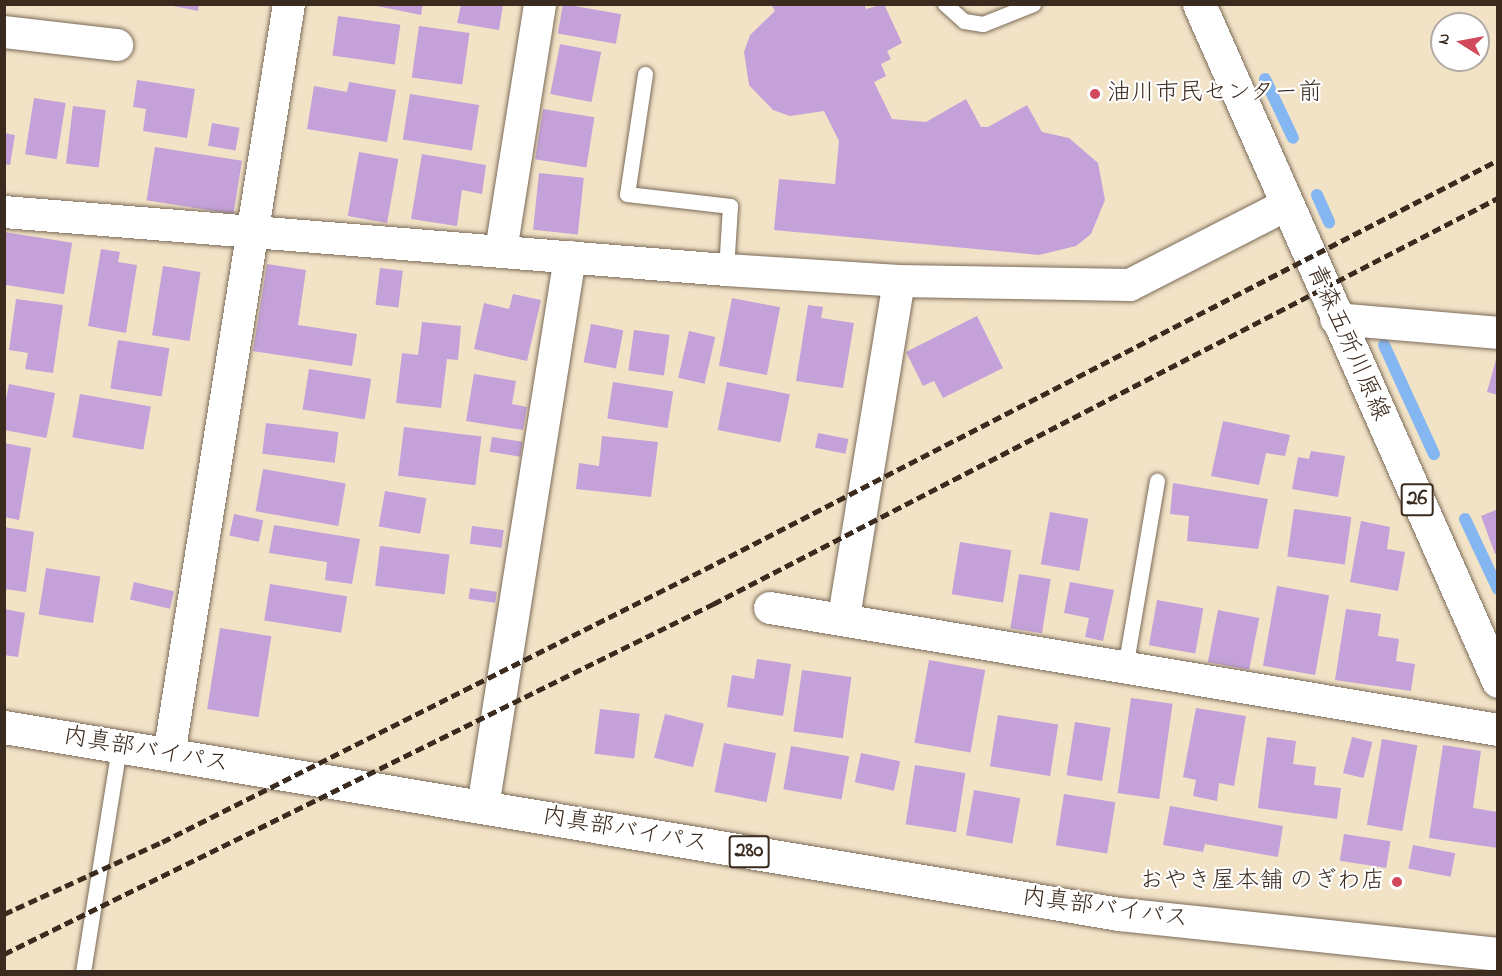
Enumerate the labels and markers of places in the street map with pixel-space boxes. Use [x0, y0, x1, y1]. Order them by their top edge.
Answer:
place label: 油川市民センター前 [1107, 80, 1323, 108]
marker: 油川市民センター前 [1088, 87, 1102, 101]
place label: おやき屋本舗 のぎわ店 [1139, 868, 1385, 896]
marker: おやき屋本舗 のぎわ店 [1390, 875, 1404, 889]

